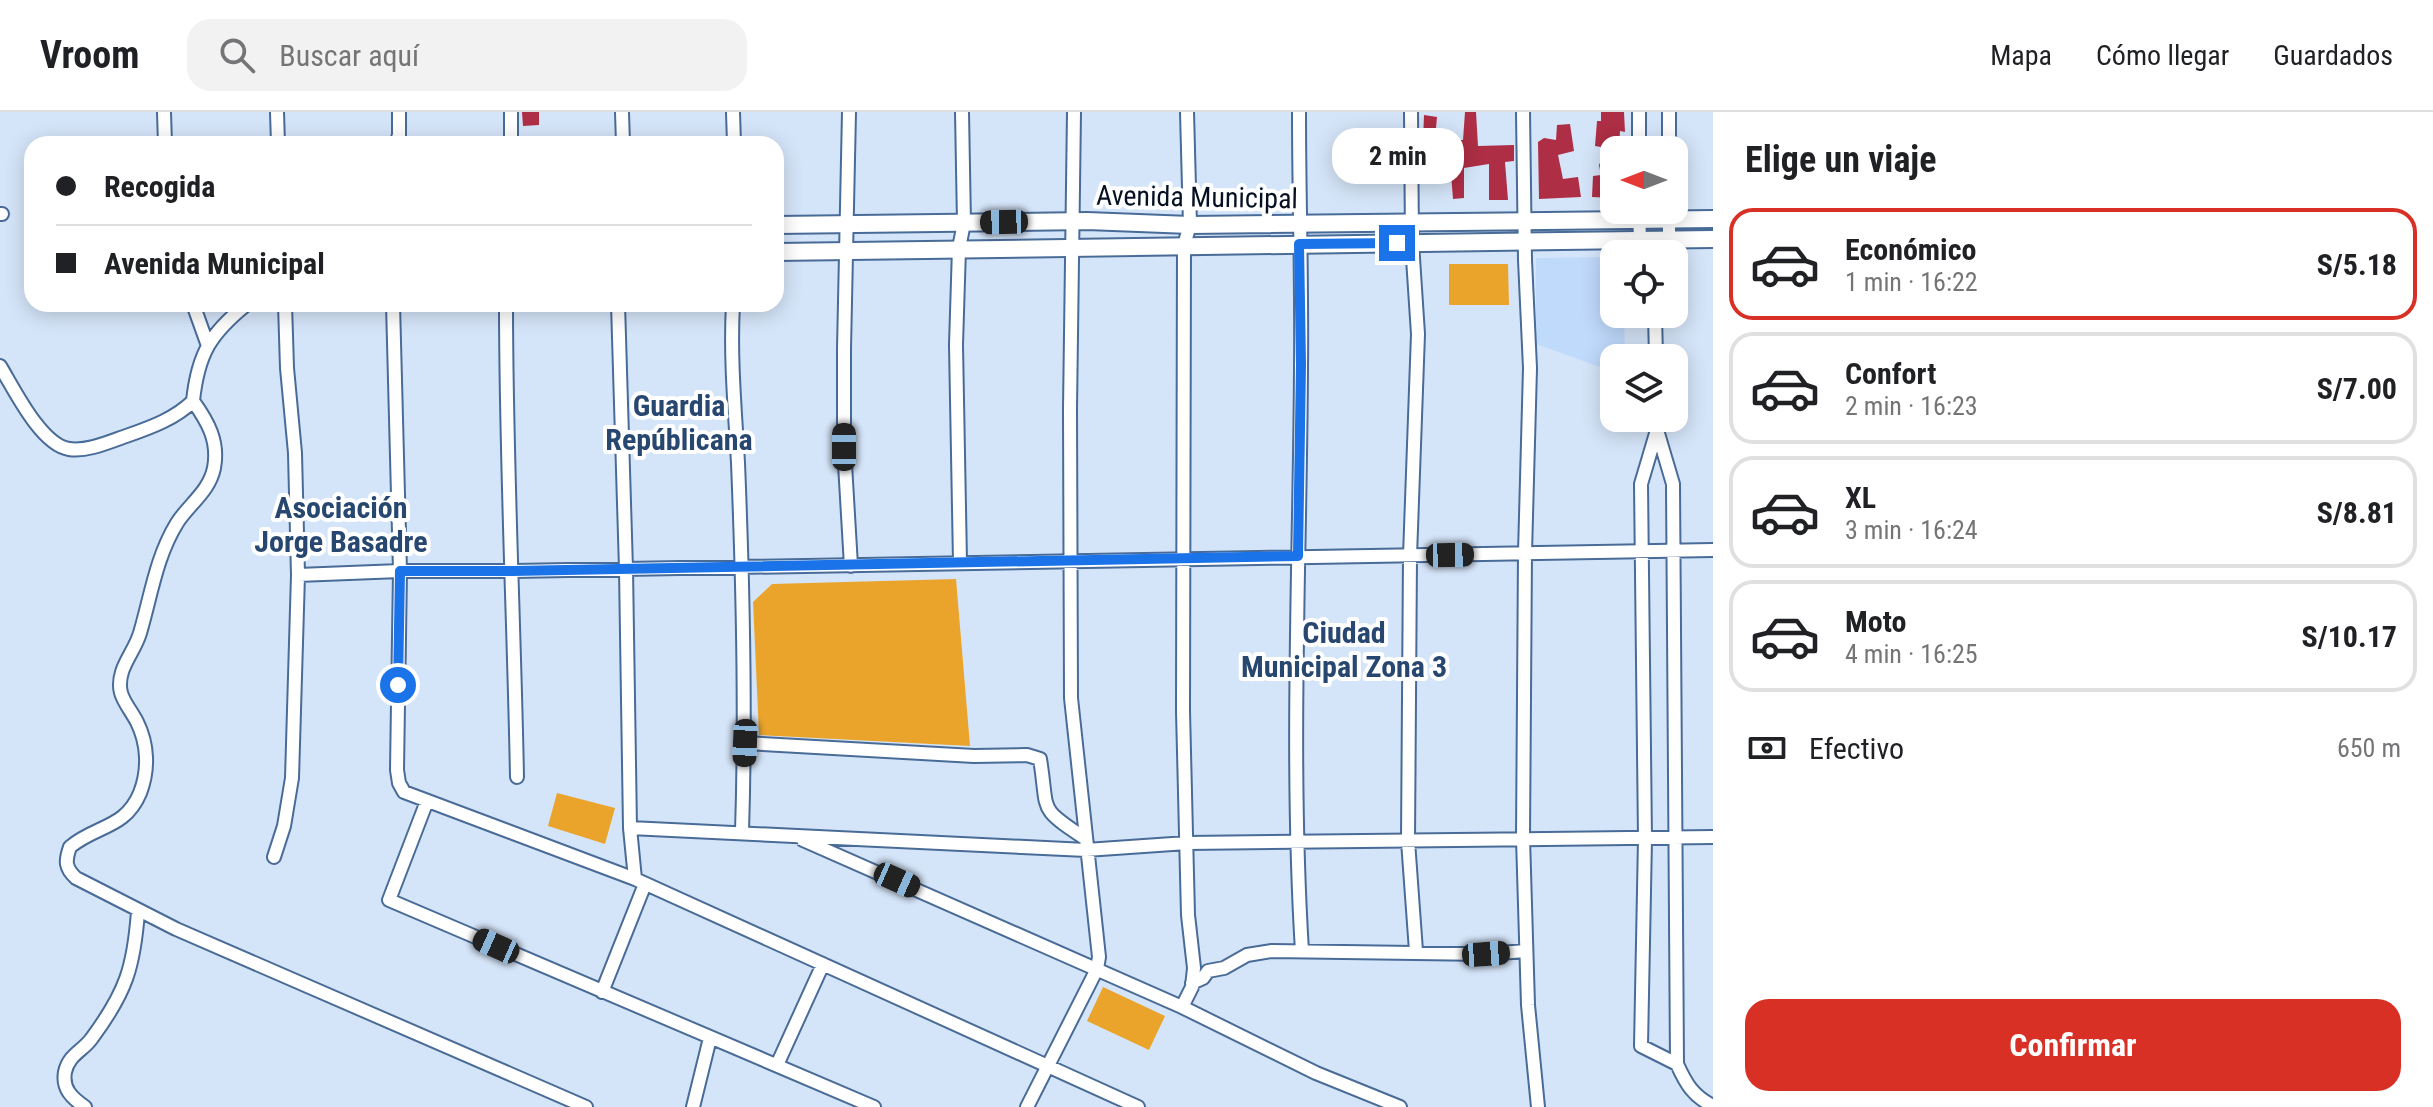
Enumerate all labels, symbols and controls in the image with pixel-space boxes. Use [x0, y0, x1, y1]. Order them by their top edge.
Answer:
search box [187, 19, 747, 91]
text: Vroom [40, 33, 139, 77]
icon: search [215, 33, 259, 77]
text: Buscar aquí [279, 38, 419, 73]
text: Mapa [1990, 39, 2052, 72]
text: Cómo llegar [2096, 39, 2229, 72]
text: Guardados [2273, 39, 2393, 72]
callout: 2 min [1331, 127, 1463, 183]
north arrow [1600, 136, 1688, 224]
map controls [1600, 136, 1688, 432]
text: Elige un viaje [1745, 139, 1936, 181]
text: 2 min [1369, 141, 1427, 171]
text: Recogida [104, 169, 215, 204]
street label: Avenida Municipal [1096, 179, 1298, 215]
car [980, 210, 1028, 234]
route end [1379, 225, 1415, 261]
icon: car [1749, 228, 1821, 300]
text: Económico [1845, 232, 1976, 267]
button: locate [1600, 240, 1688, 328]
text: Avenida Municipal [104, 246, 325, 281]
text: S/5.18 [2317, 247, 2397, 282]
text: 1 min · 16:22 [1845, 267, 1978, 297]
button: layers [1600, 344, 1688, 432]
icon: car [1749, 352, 1821, 424]
text: Confort [1845, 356, 1936, 391]
text: S/7.00 [2317, 371, 2397, 406]
district label: Guardia Repúblicana [605, 388, 753, 457]
text: 2 min · 16:23 [1845, 391, 1978, 421]
car [832, 423, 856, 471]
icon: car [1749, 476, 1821, 548]
text: XL [1845, 480, 1876, 515]
district label: Asociación Jorge Basadre [254, 490, 428, 559]
text: S/8.81 [2317, 495, 2397, 530]
text: 3 min · 16:24 [1845, 515, 1978, 545]
car [1426, 543, 1474, 567]
icon: car [1749, 600, 1821, 672]
text: Moto [1845, 604, 1906, 639]
district label: Ciudad Municipal Zona 3 [1241, 615, 1447, 684]
text: S/10.17 [2301, 619, 2397, 654]
text: 4 min · 16:25 [1845, 639, 1978, 669]
route start [380, 667, 416, 703]
car [732, 719, 758, 767]
icon: cash [1745, 726, 1789, 770]
text: Efectivo [1809, 731, 1904, 766]
text: 650 m [2337, 733, 2401, 763]
car [870, 859, 924, 901]
car [469, 925, 523, 967]
car [1461, 940, 1511, 968]
button: Confirmar [1745, 999, 2401, 1091]

